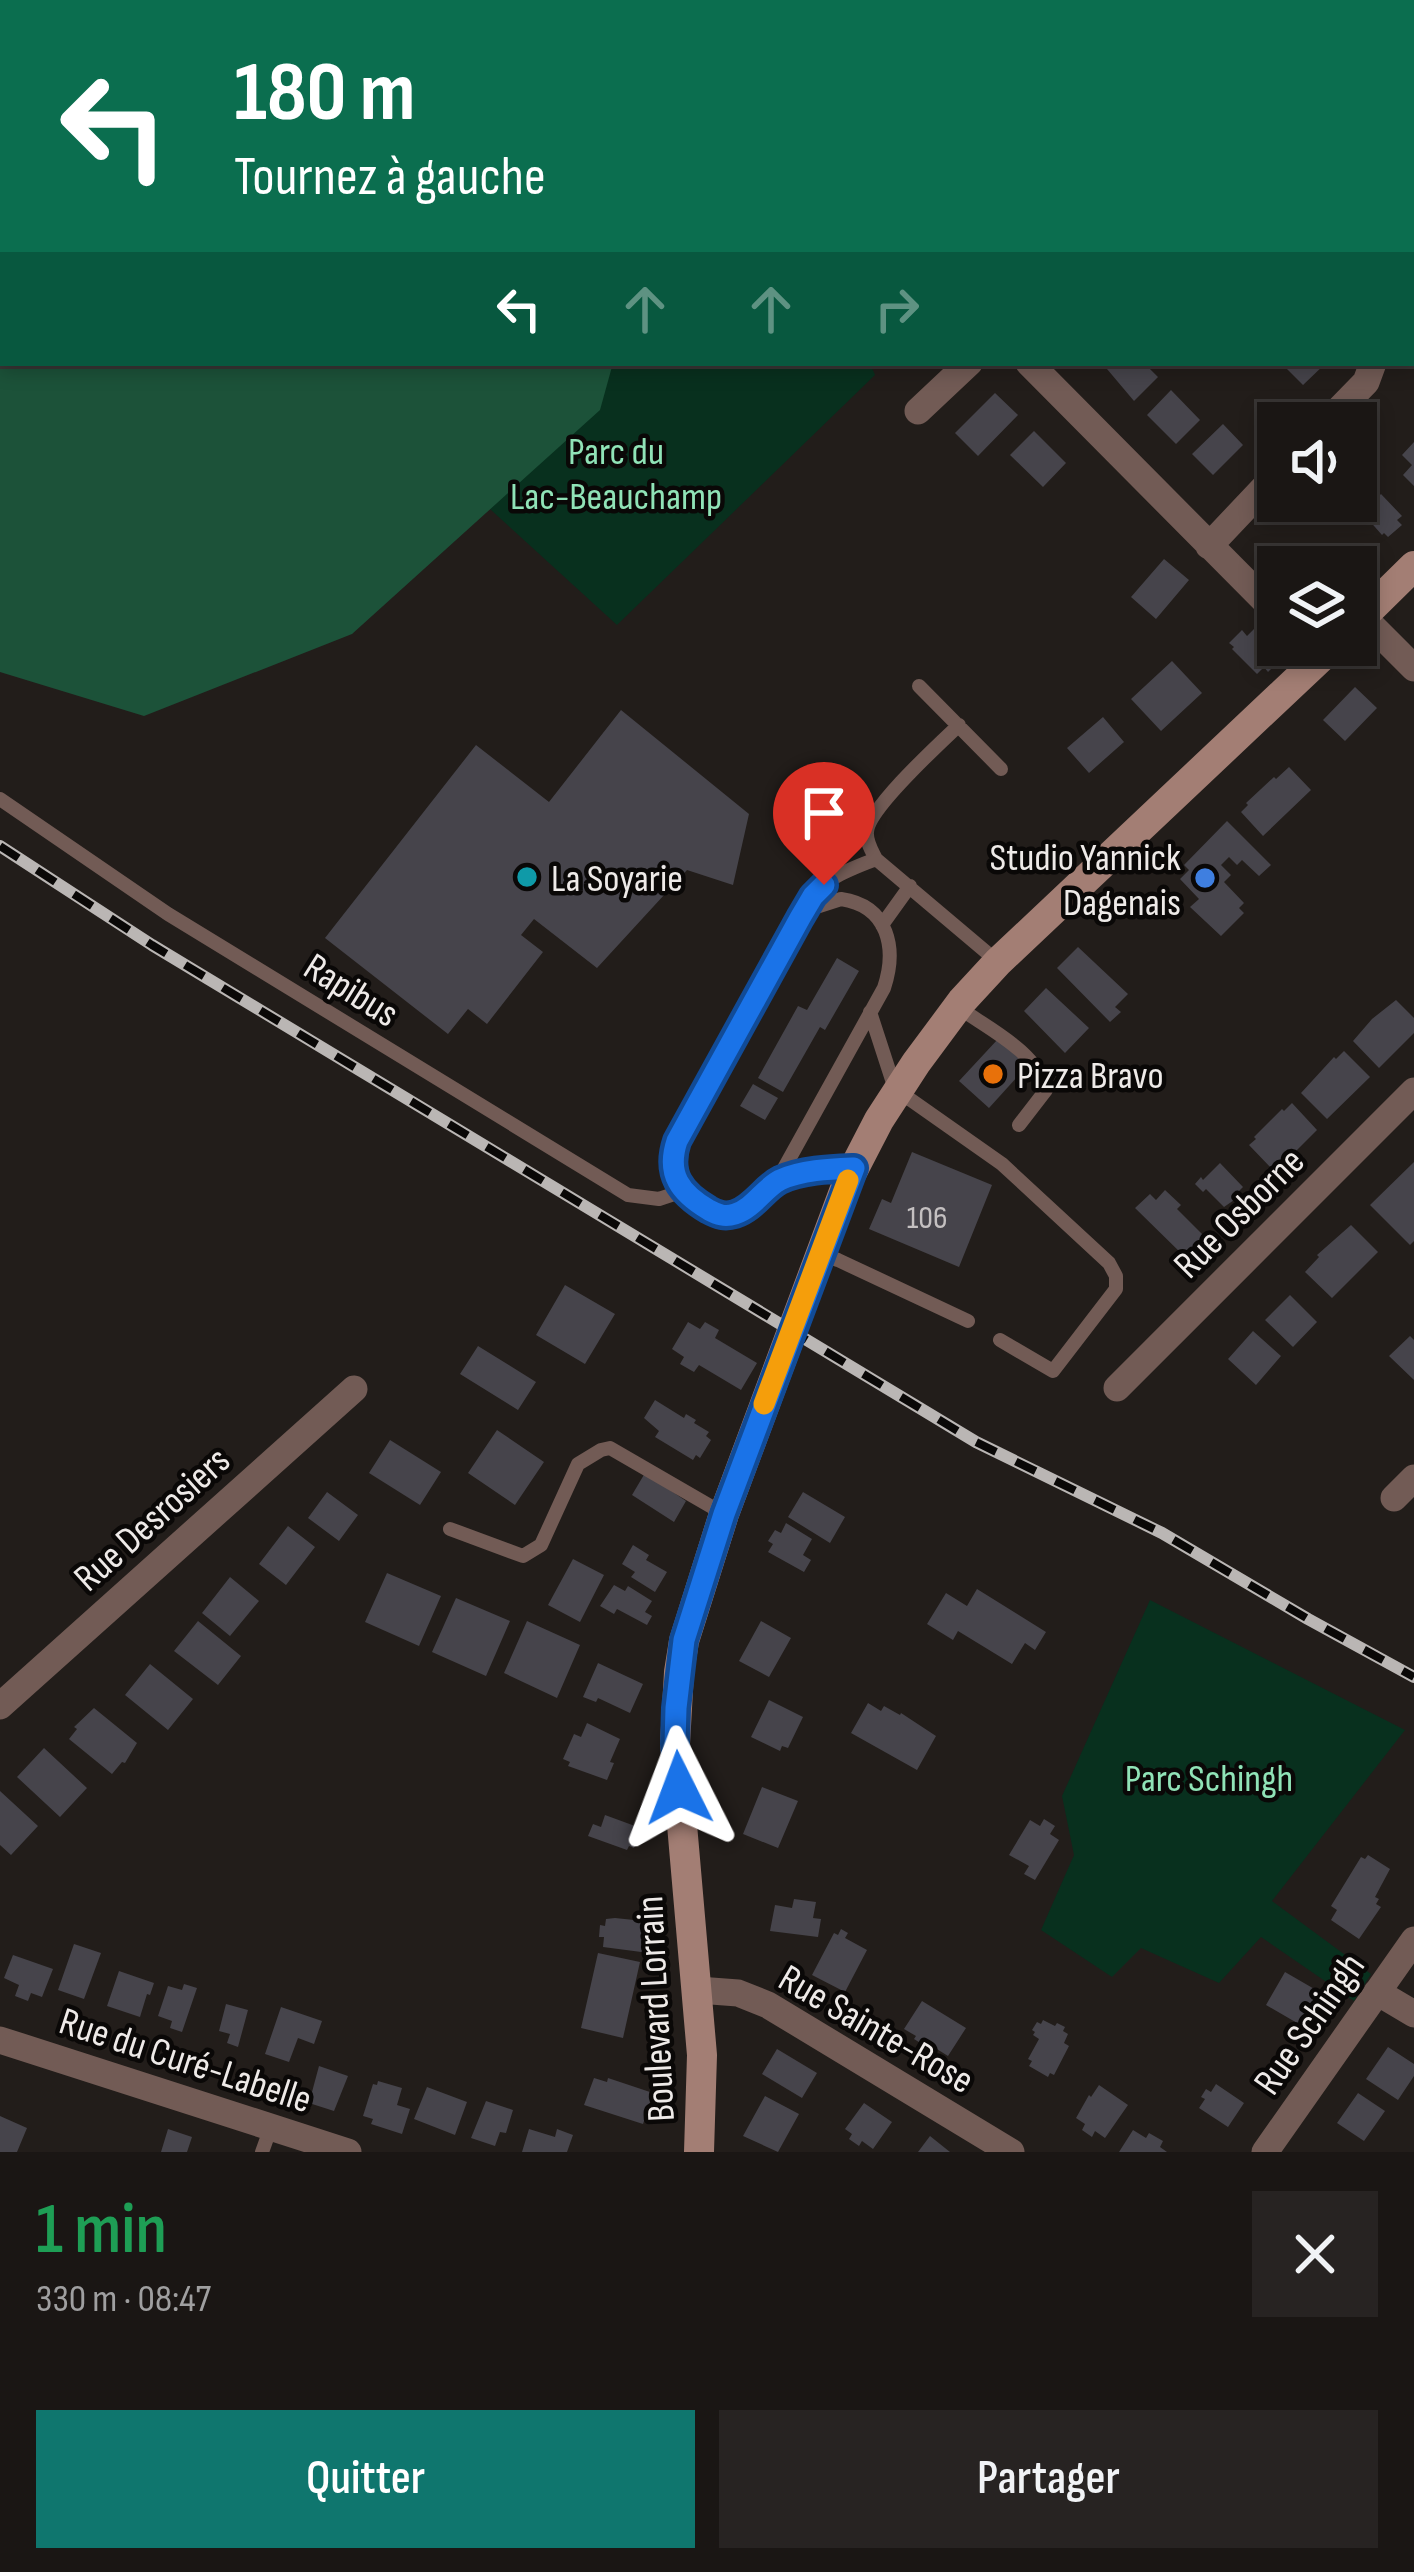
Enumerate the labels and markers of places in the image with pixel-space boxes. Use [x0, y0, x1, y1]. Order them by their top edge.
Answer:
pin [773, 762, 875, 885]
place label: Studio Yannick Dagenais [989, 835, 1181, 927]
place label: La Soyarie [551, 856, 683, 903]
marker: La Soyarie [514, 864, 540, 890]
marker: Studio Yannick Dagenais [1192, 865, 1218, 891]
place label: Pizza Bravo [1017, 1053, 1164, 1100]
marker: Pizza Bravo [980, 1061, 1006, 1087]

